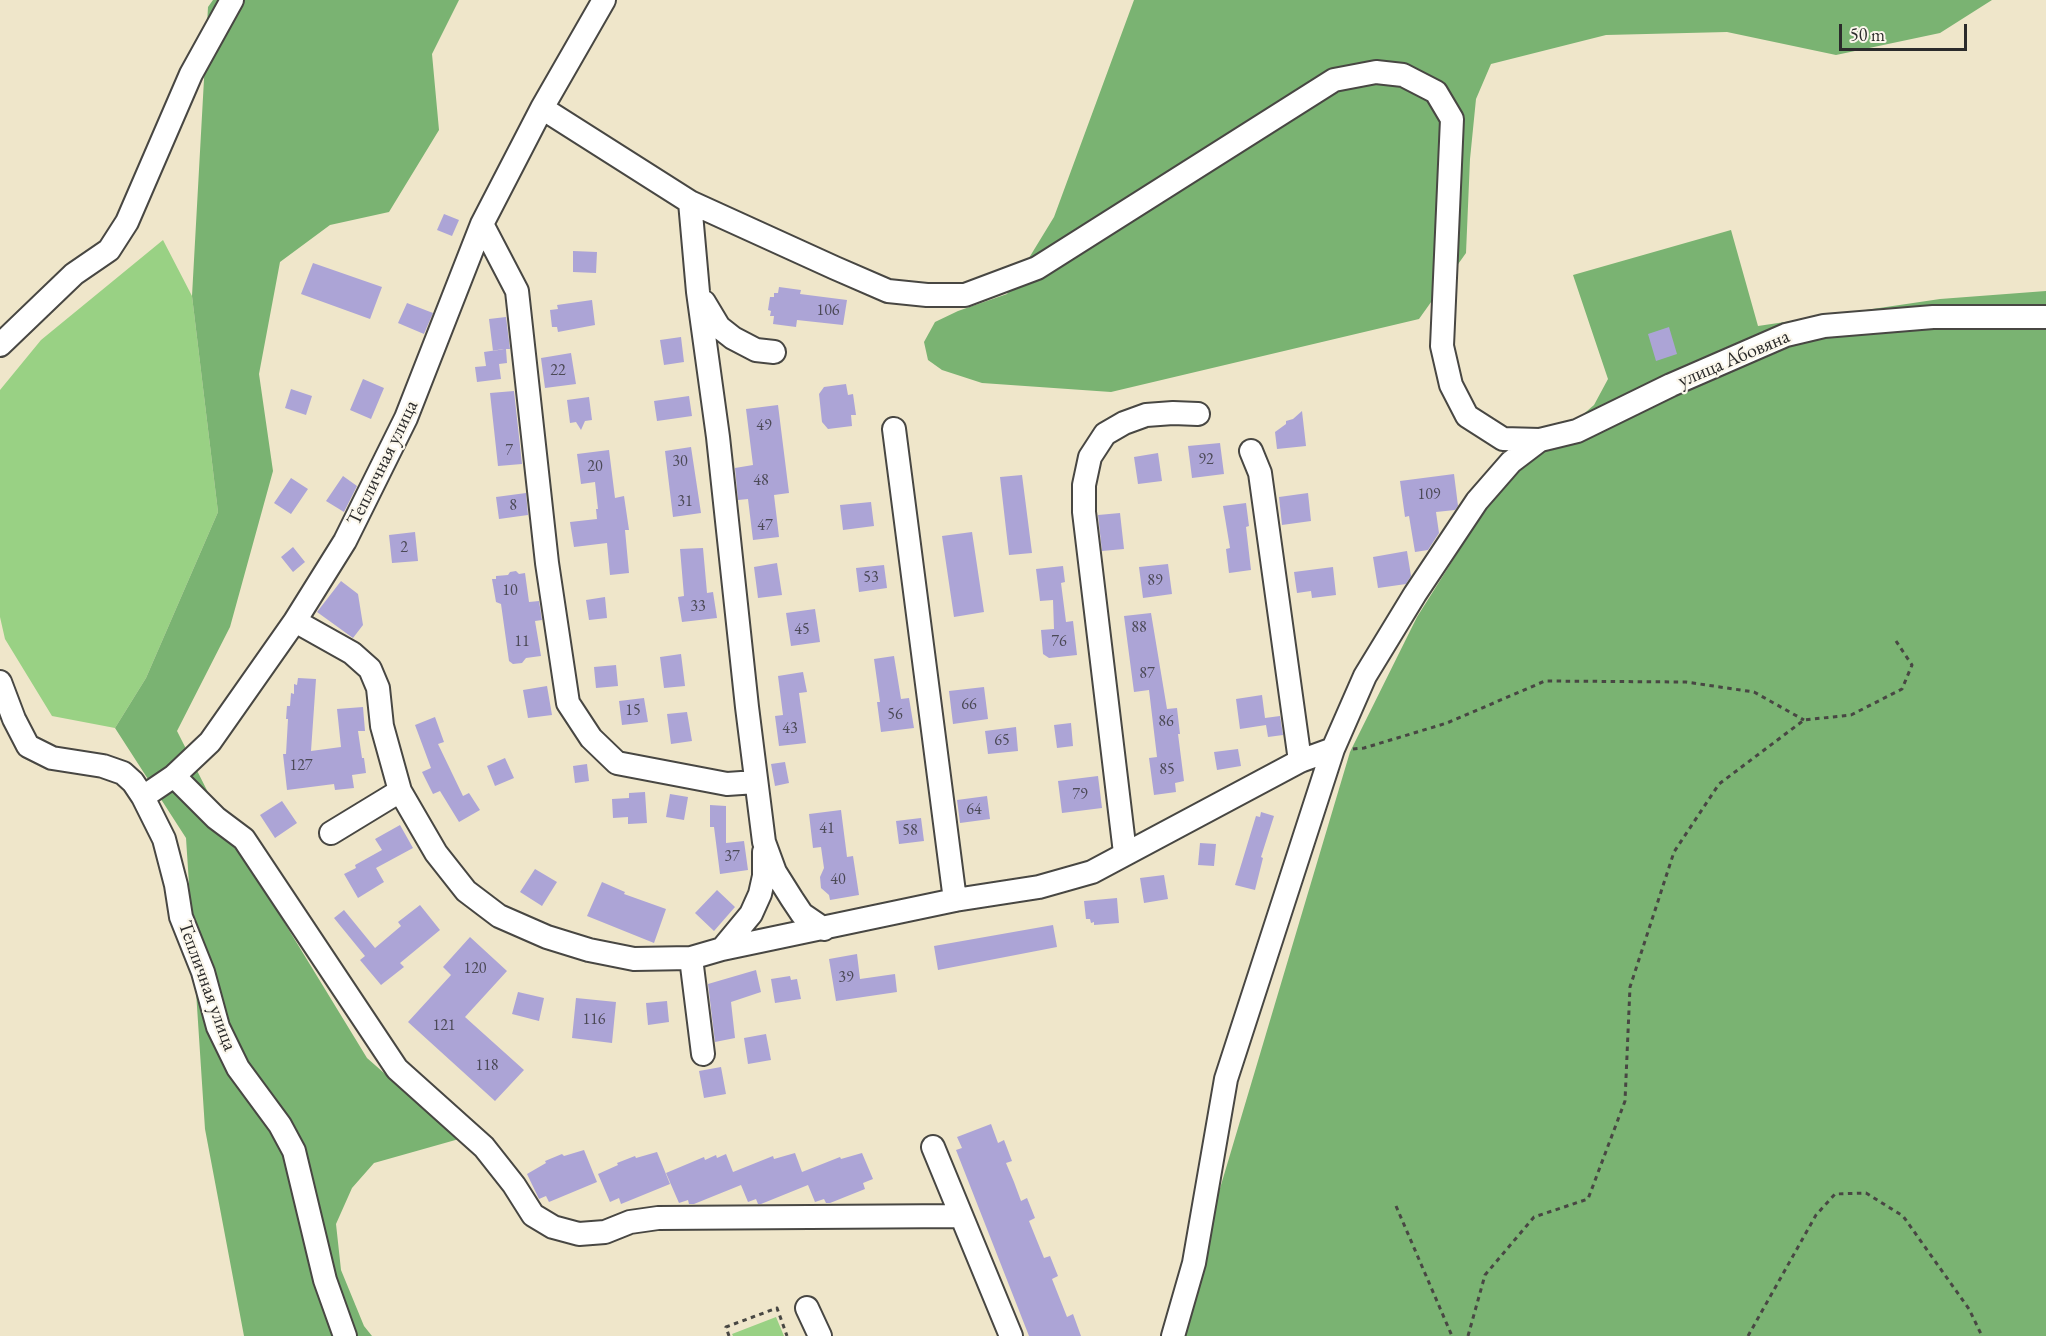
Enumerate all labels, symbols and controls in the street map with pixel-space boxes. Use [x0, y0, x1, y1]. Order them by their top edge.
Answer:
scale bar [1842, 12, 1970, 50]
text: 50 m [1850, 23, 1885, 46]
house number: 106 [816, 301, 840, 321]
street label: улица Абовяна [1674, 325, 1794, 393]
house number: 22 [550, 361, 566, 381]
street label: Тепличная улица [342, 396, 424, 530]
house number: 49 [756, 416, 772, 436]
house number: 7 [505, 441, 513, 461]
house number: 92 [1198, 450, 1214, 470]
house number: 30 [672, 452, 688, 472]
house number: 20 [587, 457, 603, 477]
house number: 48 [753, 471, 769, 491]
house number: 109 [1417, 485, 1441, 505]
house number: 31 [677, 492, 693, 512]
house number: 8 [509, 496, 517, 516]
house number: 47 [757, 516, 773, 536]
house number: 2 [400, 538, 408, 558]
house number: 53 [863, 568, 879, 588]
house number: 89 [1147, 571, 1163, 591]
house number: 10 [502, 581, 518, 601]
house number: 33 [690, 597, 706, 617]
house number: 88 [1131, 618, 1147, 638]
house number: 45 [794, 620, 810, 640]
house number: 11 [514, 632, 530, 652]
house number: 76 [1051, 632, 1067, 652]
house number: 87 [1139, 664, 1155, 684]
house number: 66 [961, 695, 977, 715]
house number: 15 [625, 701, 641, 721]
house number: 56 [887, 705, 903, 725]
house number: 86 [1158, 712, 1174, 732]
house number: 43 [782, 719, 798, 739]
house number: 65 [994, 731, 1010, 751]
house number: 127 [289, 756, 313, 776]
house number: 85 [1159, 760, 1175, 780]
house number: 79 [1072, 785, 1088, 805]
house number: 64 [966, 800, 982, 820]
house number: 41 [819, 819, 835, 839]
house number: 58 [902, 821, 918, 841]
house number: 37 [724, 847, 740, 867]
house number: 40 [830, 870, 846, 890]
street label: Тепличная улица [172, 918, 242, 1054]
house number: 120 [463, 959, 487, 979]
house number: 39 [838, 968, 854, 988]
house number: 116 [582, 1010, 606, 1030]
house number: 121 [432, 1016, 456, 1036]
house number: 118 [475, 1056, 499, 1076]

